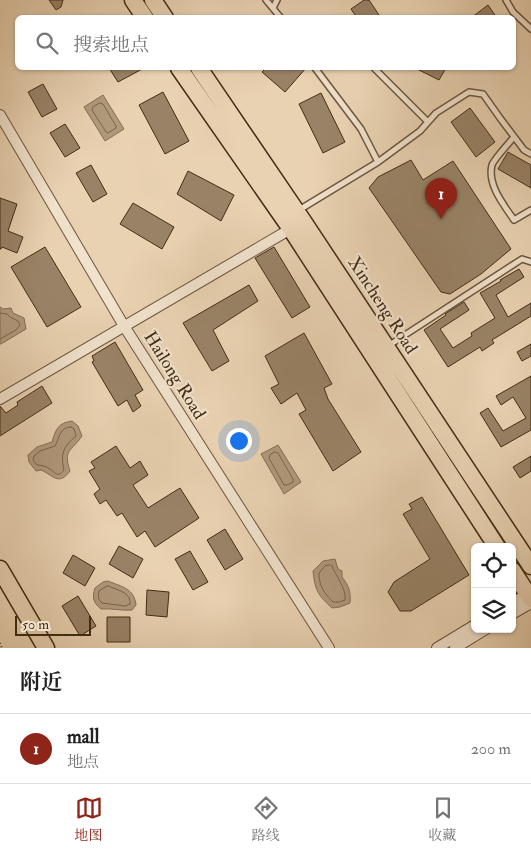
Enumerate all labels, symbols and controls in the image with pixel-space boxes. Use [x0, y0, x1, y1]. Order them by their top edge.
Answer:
search box [15, 15, 516, 70]
icon: search [33, 29, 61, 57]
text: 搜索地点 [73, 33, 149, 57]
pin: 1 [425, 178, 457, 219]
street label: Xincheng Road [343, 252, 423, 359]
street label: Hailong Road [138, 327, 211, 424]
your location [226, 428, 252, 454]
map controls [471, 543, 516, 633]
button: locate [471, 543, 516, 588]
button: layers [471, 588, 516, 633]
scale bar [15, 613, 91, 636]
text: 50 m [22, 616, 49, 633]
text: 附近 [20, 669, 62, 696]
text: mall [67, 725, 99, 749]
text: 1 [33, 739, 39, 759]
text: 200 m [471, 739, 511, 759]
text: 地点 [67, 752, 99, 772]
tab: 地图 [75, 794, 103, 844]
tab: 路线 [252, 794, 280, 844]
tab: 收藏 [429, 794, 457, 844]

